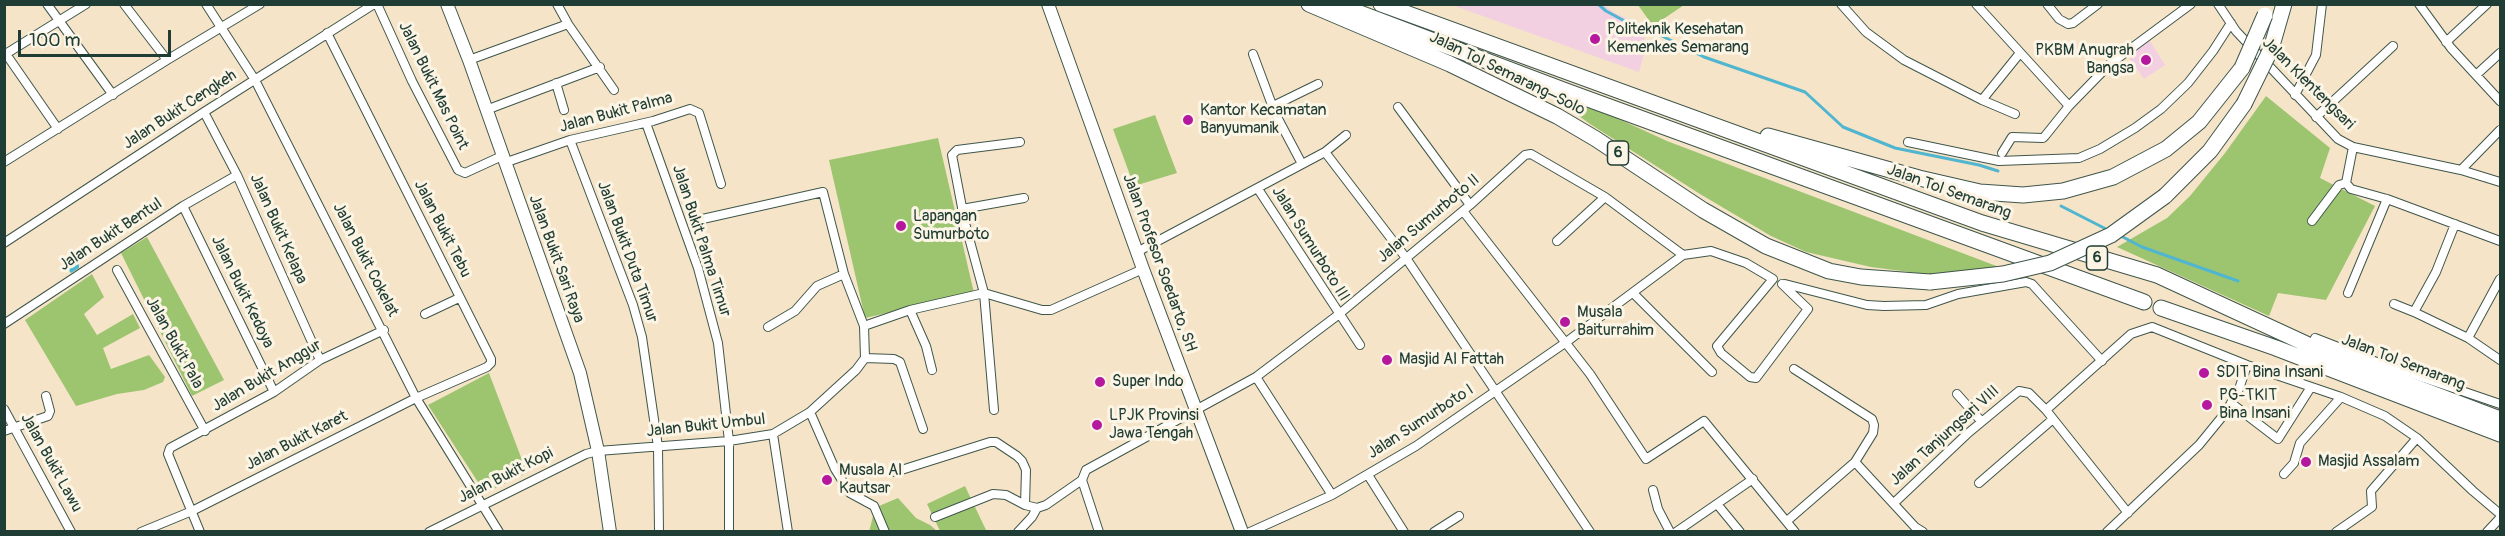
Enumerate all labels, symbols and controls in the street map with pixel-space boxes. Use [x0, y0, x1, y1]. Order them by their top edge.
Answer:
scale bar [21, 18, 174, 56]
street label: Jalan Bukit Mas Point [394, 19, 472, 153]
place label: Politeknik Kesehatan Kemenkes Semarang [1607, 20, 1749, 58]
street label: Jalan Tol Semarang–Solo [1426, 28, 1588, 120]
text: 100 m [29, 29, 81, 52]
marker: Politeknik Kesehatan Kemenkes Semarang [1588, 32, 1602, 46]
street label: Jalan Klentengsari [2258, 34, 2358, 134]
place label: PKBM Anugrah Bangsa [2035, 41, 2134, 79]
marker: PKBM Anugrah Bangsa [2139, 53, 2153, 67]
street label: Jalan Bukit Cengkeh [120, 66, 240, 154]
street label: Jalan Bukit Palma [557, 89, 675, 137]
place label: Kantor Kecamatan Banyumanik [1200, 101, 1326, 139]
marker: Kantor Kecamatan Banyumanik [1181, 113, 1195, 127]
road number: 6 [1608, 141, 1628, 165]
street label: Jalan Tol Semarang [1884, 161, 2014, 223]
street label: Jalan Bukit Palma Timur [667, 163, 735, 319]
street label: Jalan Bukit Kelapa [245, 171, 311, 287]
street label: Jalan Profesor Soedarto, SH [1118, 171, 1200, 355]
street label: Jalan Sumurboto II [1374, 171, 1484, 267]
street label: Jalan Bukit Tebu [409, 177, 475, 281]
street label: Jalan Bukit Duta Timur [592, 179, 662, 325]
street label: Jalan Sumurboto III [1267, 183, 1353, 305]
street label: Jalan Bukit Sari Raya [524, 192, 588, 326]
street label: Jalan Bukit Bentul [56, 195, 166, 275]
street label: Jalan Bukit Cokelat [328, 200, 402, 320]
place label: Lapangan Sumurboto [913, 207, 989, 245]
marker: Lapangan Sumurboto [894, 219, 908, 233]
street label: Jalan Bukit Kedoya [206, 233, 278, 351]
road number: 6 [2086, 246, 2108, 270]
street label: Jalan Bukit Pala [141, 294, 207, 392]
place label: Musala Baiturrahim [1577, 303, 1654, 341]
marker: Musala Baiturrahim [1558, 315, 1572, 329]
street label: Jalan Tol Semarang [2338, 331, 2468, 395]
street label: Jalan Bukit Anggur [209, 336, 325, 416]
place label: Masjid Al Fattah [1399, 350, 1504, 370]
marker: Masjid Al Fattah [1380, 353, 1394, 367]
place label: SDIT Bina Insani [2216, 363, 2323, 383]
marker: SDIT Bina Insani [2197, 366, 2211, 380]
place label: Super Indo [1112, 372, 1184, 392]
marker: Super Indo [1093, 375, 1107, 389]
street label: Jalan Sumurboto I [1364, 381, 1478, 463]
street label: Jalan Tanjungsari VIII [1886, 382, 2004, 490]
place label: PG-TKIT Bina Insani [2219, 386, 2290, 424]
marker: PG-TKIT Bina Insani [2200, 398, 2214, 412]
place label: LPJK Provinsi Jawa Tengah [1109, 406, 1199, 444]
street label: Jalan Bukit Karet [243, 407, 351, 475]
street label: Jalan Bukit Lawu [16, 410, 86, 516]
street label: Jalan Bukit Umbul [646, 410, 766, 442]
marker: LPJK Provinsi Jawa Tengah [1090, 418, 1104, 432]
street label: Jalan Bukit Kopi [455, 444, 557, 508]
place label: Masjid Assalam [2318, 452, 2420, 472]
marker: Masjid Assalam [2299, 455, 2313, 469]
place label: Musala Al Kautsar [839, 461, 902, 499]
marker: Musala Al Kautsar [820, 473, 834, 487]

